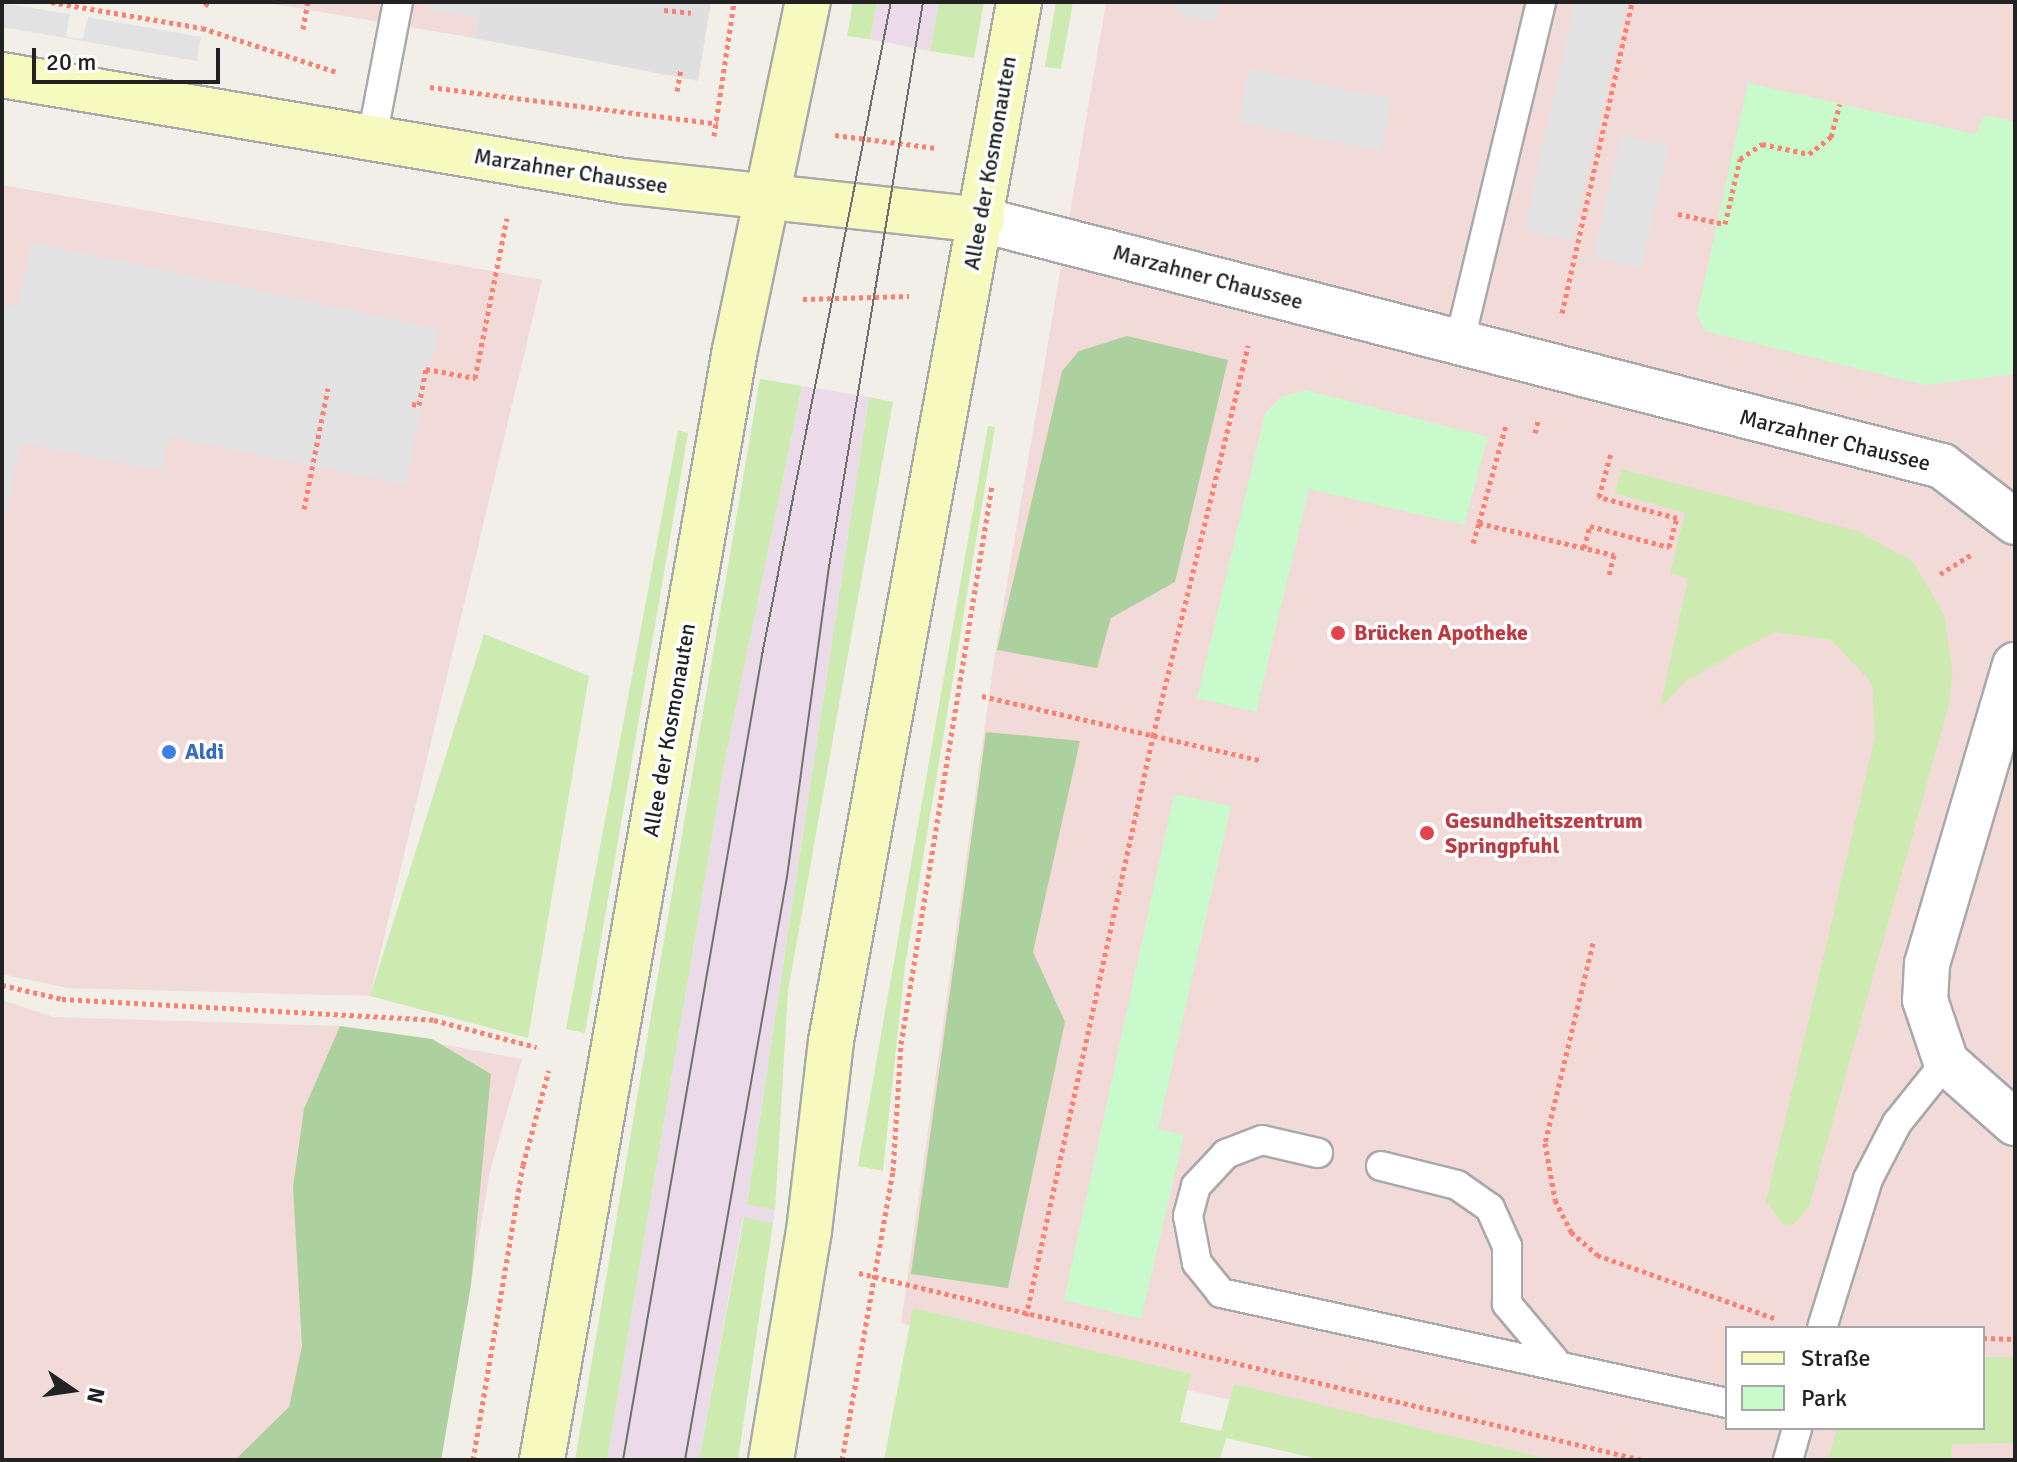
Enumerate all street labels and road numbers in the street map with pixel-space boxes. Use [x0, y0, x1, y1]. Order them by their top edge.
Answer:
street label: Allee der Kosmonauten [958, 54, 1022, 272]
street label: Marzahner Chaussee [472, 143, 670, 199]
street label: Marzahner Chaussee [1110, 239, 1306, 315]
street label: Marzahner Chaussee [1737, 404, 1933, 476]
street label: Allee der Kosmonauten [637, 621, 701, 839]

